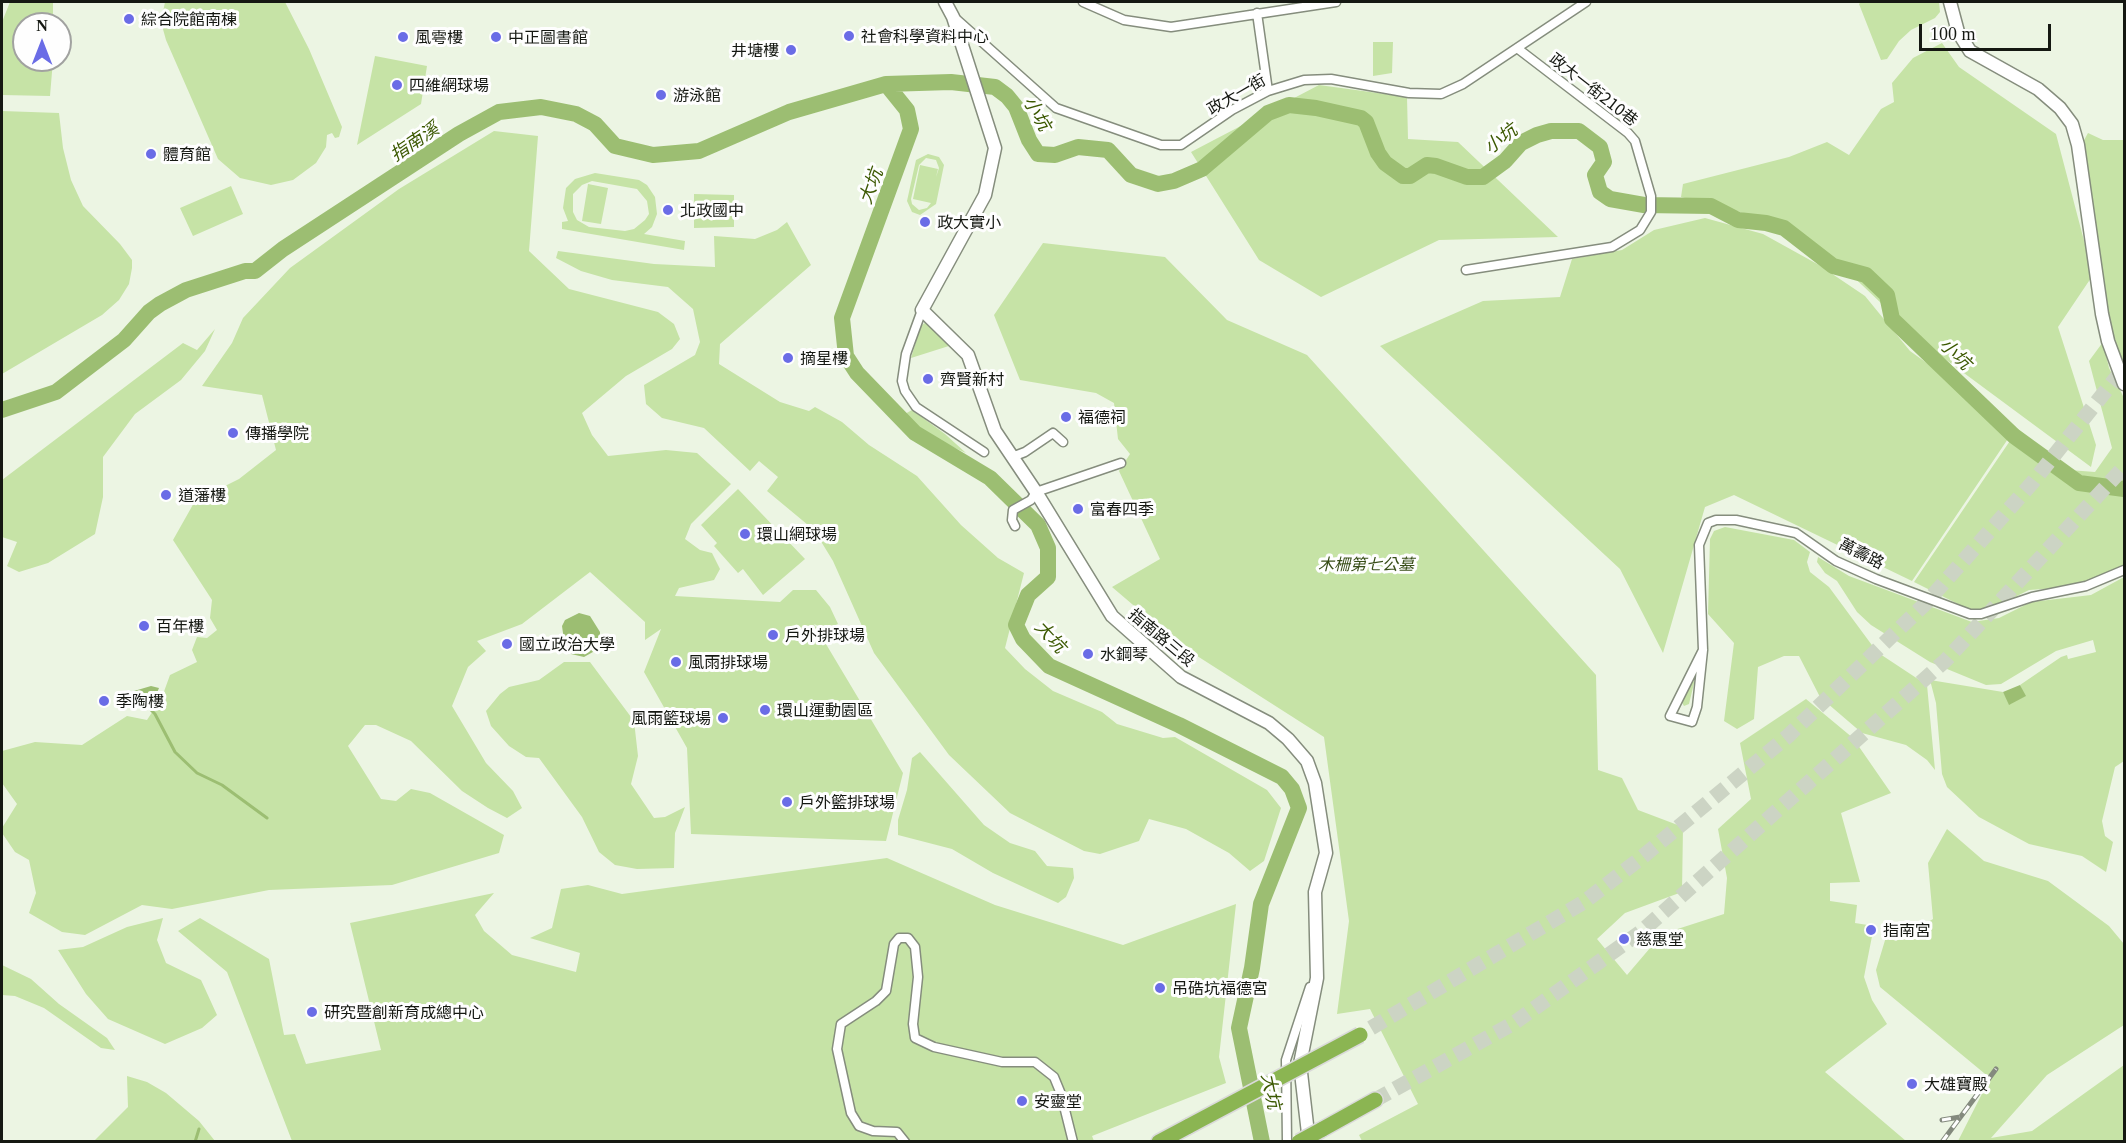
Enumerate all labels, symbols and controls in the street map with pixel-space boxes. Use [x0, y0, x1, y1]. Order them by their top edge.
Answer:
place label: 綜合院館南棟 [141, 9, 237, 29]
north arrow [12, 12, 72, 72]
marker: 綜合院館南棟 [122, 12, 136, 26]
scale bar [1922, 12, 2054, 50]
text: N [36, 17, 48, 34]
text: 100 m [1930, 24, 1976, 44]
place label: 社會科學資料中心 [861, 26, 989, 46]
place label: 風雩樓 [415, 27, 463, 47]
place label: 中正圖書館 [508, 27, 588, 47]
marker: 社會科學資料中心 [842, 29, 856, 43]
marker: 風雩樓 [396, 30, 410, 44]
marker: 中正圖書館 [489, 30, 503, 44]
place label: 井塘樓 [731, 40, 779, 60]
marker: 井塘樓 [784, 43, 798, 57]
street label: 政大一街210巷 [1546, 49, 1642, 129]
street label: 政大一街 [1203, 70, 1269, 118]
place label: 四維網球場 [409, 75, 489, 95]
marker: 四維網球場 [390, 78, 404, 92]
place label: 游泳館 [673, 85, 721, 105]
marker: 游泳館 [654, 88, 668, 102]
water label: 小坑 [1020, 92, 1056, 134]
water label: 指南溪 [386, 117, 442, 165]
water label: 小坑 [1479, 118, 1521, 158]
place label: 體育館 [163, 144, 211, 164]
marker: 體育館 [144, 147, 158, 161]
water label: 大坑 [854, 165, 886, 207]
place label: 北政國中 [680, 200, 744, 220]
marker: 北政國中 [661, 203, 675, 217]
place label: 政大實小 [937, 212, 1001, 232]
marker: 政大實小 [918, 215, 932, 229]
water label: 小坑 [1936, 333, 1976, 373]
place label: 摘星樓 [800, 348, 848, 368]
marker: 摘星樓 [781, 351, 795, 365]
place label: 齊賢新村 [940, 369, 1004, 389]
marker: 齊賢新村 [921, 372, 935, 386]
place label: 福德祠 [1078, 407, 1126, 427]
marker: 福德祠 [1059, 410, 1073, 424]
place label: 傳播學院 [245, 423, 309, 443]
marker: 傳播學院 [226, 426, 240, 440]
place label: 道藩樓 [178, 485, 226, 505]
marker: 道藩樓 [159, 488, 173, 502]
place label: 富春四季 [1090, 499, 1154, 519]
marker: 富春四季 [1071, 502, 1085, 516]
place label: 環山網球場 [757, 524, 837, 544]
marker: 環山網球場 [738, 527, 752, 541]
street label: 萬壽路 [1836, 534, 1888, 572]
park label: 木柵第七公墓 [1318, 554, 1414, 574]
street label: 指南路三段 [1125, 604, 1199, 670]
water label: 大坑 [1031, 615, 1071, 657]
place label: 百年樓 [156, 616, 204, 636]
marker: 百年樓 [137, 619, 151, 633]
place label: 戶外排球場 [785, 625, 865, 645]
marker: 戶外排球場 [766, 628, 780, 642]
place label: 國立政治大學 [519, 634, 615, 654]
marker: 國立政治大學 [500, 637, 514, 651]
place label: 水鋼琴 [1100, 644, 1148, 664]
marker: 水鋼琴 [1081, 647, 1095, 661]
place label: 風雨排球場 [688, 652, 768, 672]
marker: 風雨排球場 [669, 655, 683, 669]
place label: 季陶樓 [116, 691, 164, 711]
marker: 季陶樓 [97, 694, 111, 708]
place label: 環山運動園區 [777, 700, 873, 720]
marker: 環山運動園區 [758, 703, 772, 717]
place label: 風雨籃球場 [631, 708, 711, 728]
marker: 風雨籃球場 [716, 711, 730, 725]
place label: 戶外籃排球場 [799, 792, 895, 812]
marker: 戶外籃排球場 [780, 795, 794, 809]
place label: 指南宮 [1883, 920, 1931, 940]
marker: 指南宮 [1864, 923, 1878, 937]
place label: 慈惠堂 [1636, 929, 1684, 949]
marker: 慈惠堂 [1617, 932, 1631, 946]
place label: 吊硞坑福德宮 [1172, 978, 1268, 998]
marker: 吊硞坑福德宮 [1153, 981, 1167, 995]
place label: 研究暨創新育成總中心 [324, 1002, 484, 1022]
marker: 研究暨創新育成總中心 [305, 1005, 319, 1019]
water label: 大坑 [1258, 1071, 1286, 1111]
place label: 大雄寶殿 [1924, 1074, 1988, 1094]
marker: 大雄寶殿 [1905, 1077, 1919, 1091]
place label: 安靈堂 [1034, 1091, 1082, 1111]
marker: 安靈堂 [1015, 1094, 1029, 1108]

